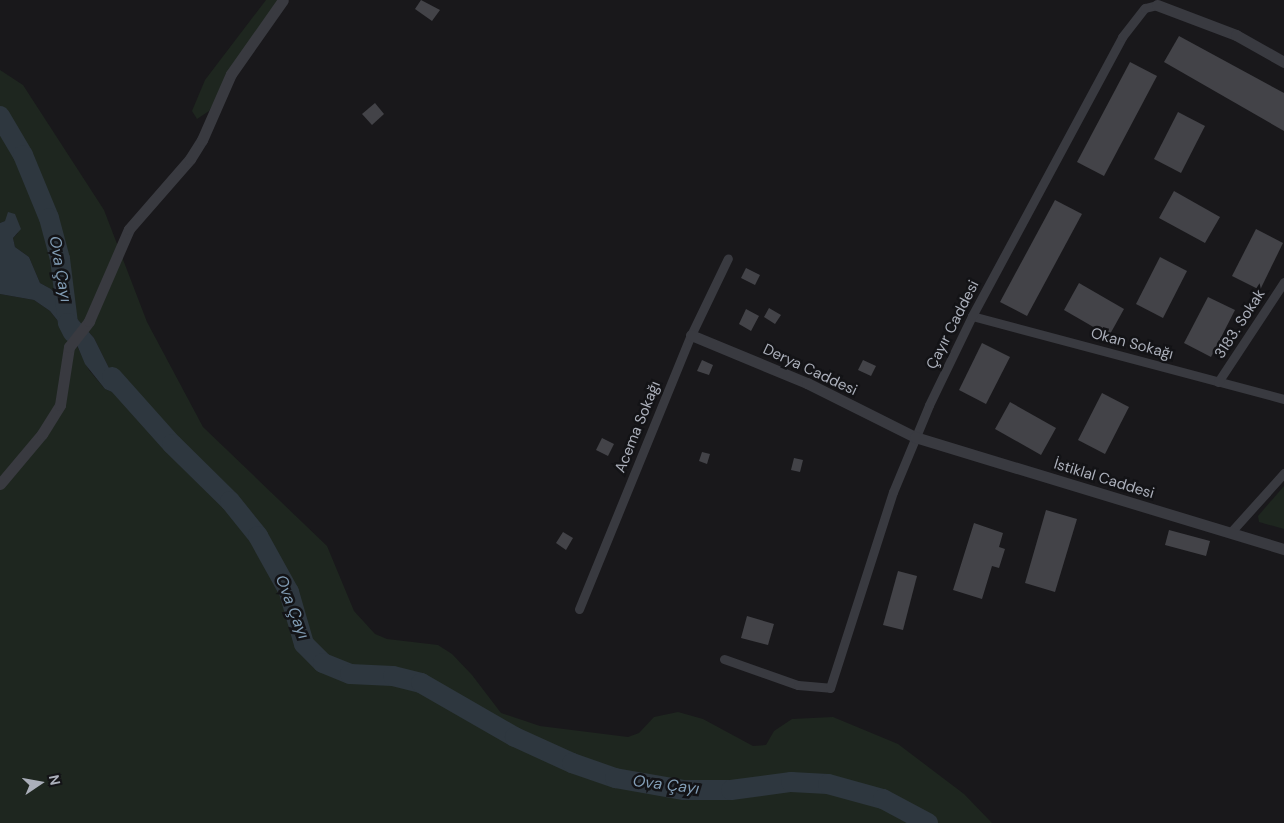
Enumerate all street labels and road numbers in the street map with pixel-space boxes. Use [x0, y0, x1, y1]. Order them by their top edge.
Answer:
street label: Çayır Caddesi [923, 278, 983, 372]
street label: 3183. Sokak [1211, 286, 1269, 362]
street label: Okan Sokağı [1089, 324, 1175, 364]
street label: Derya Caddesi [760, 340, 860, 400]
street label: Acema Sokağı [611, 379, 665, 475]
street label: İstiklal Caddesi [1052, 455, 1156, 503]

